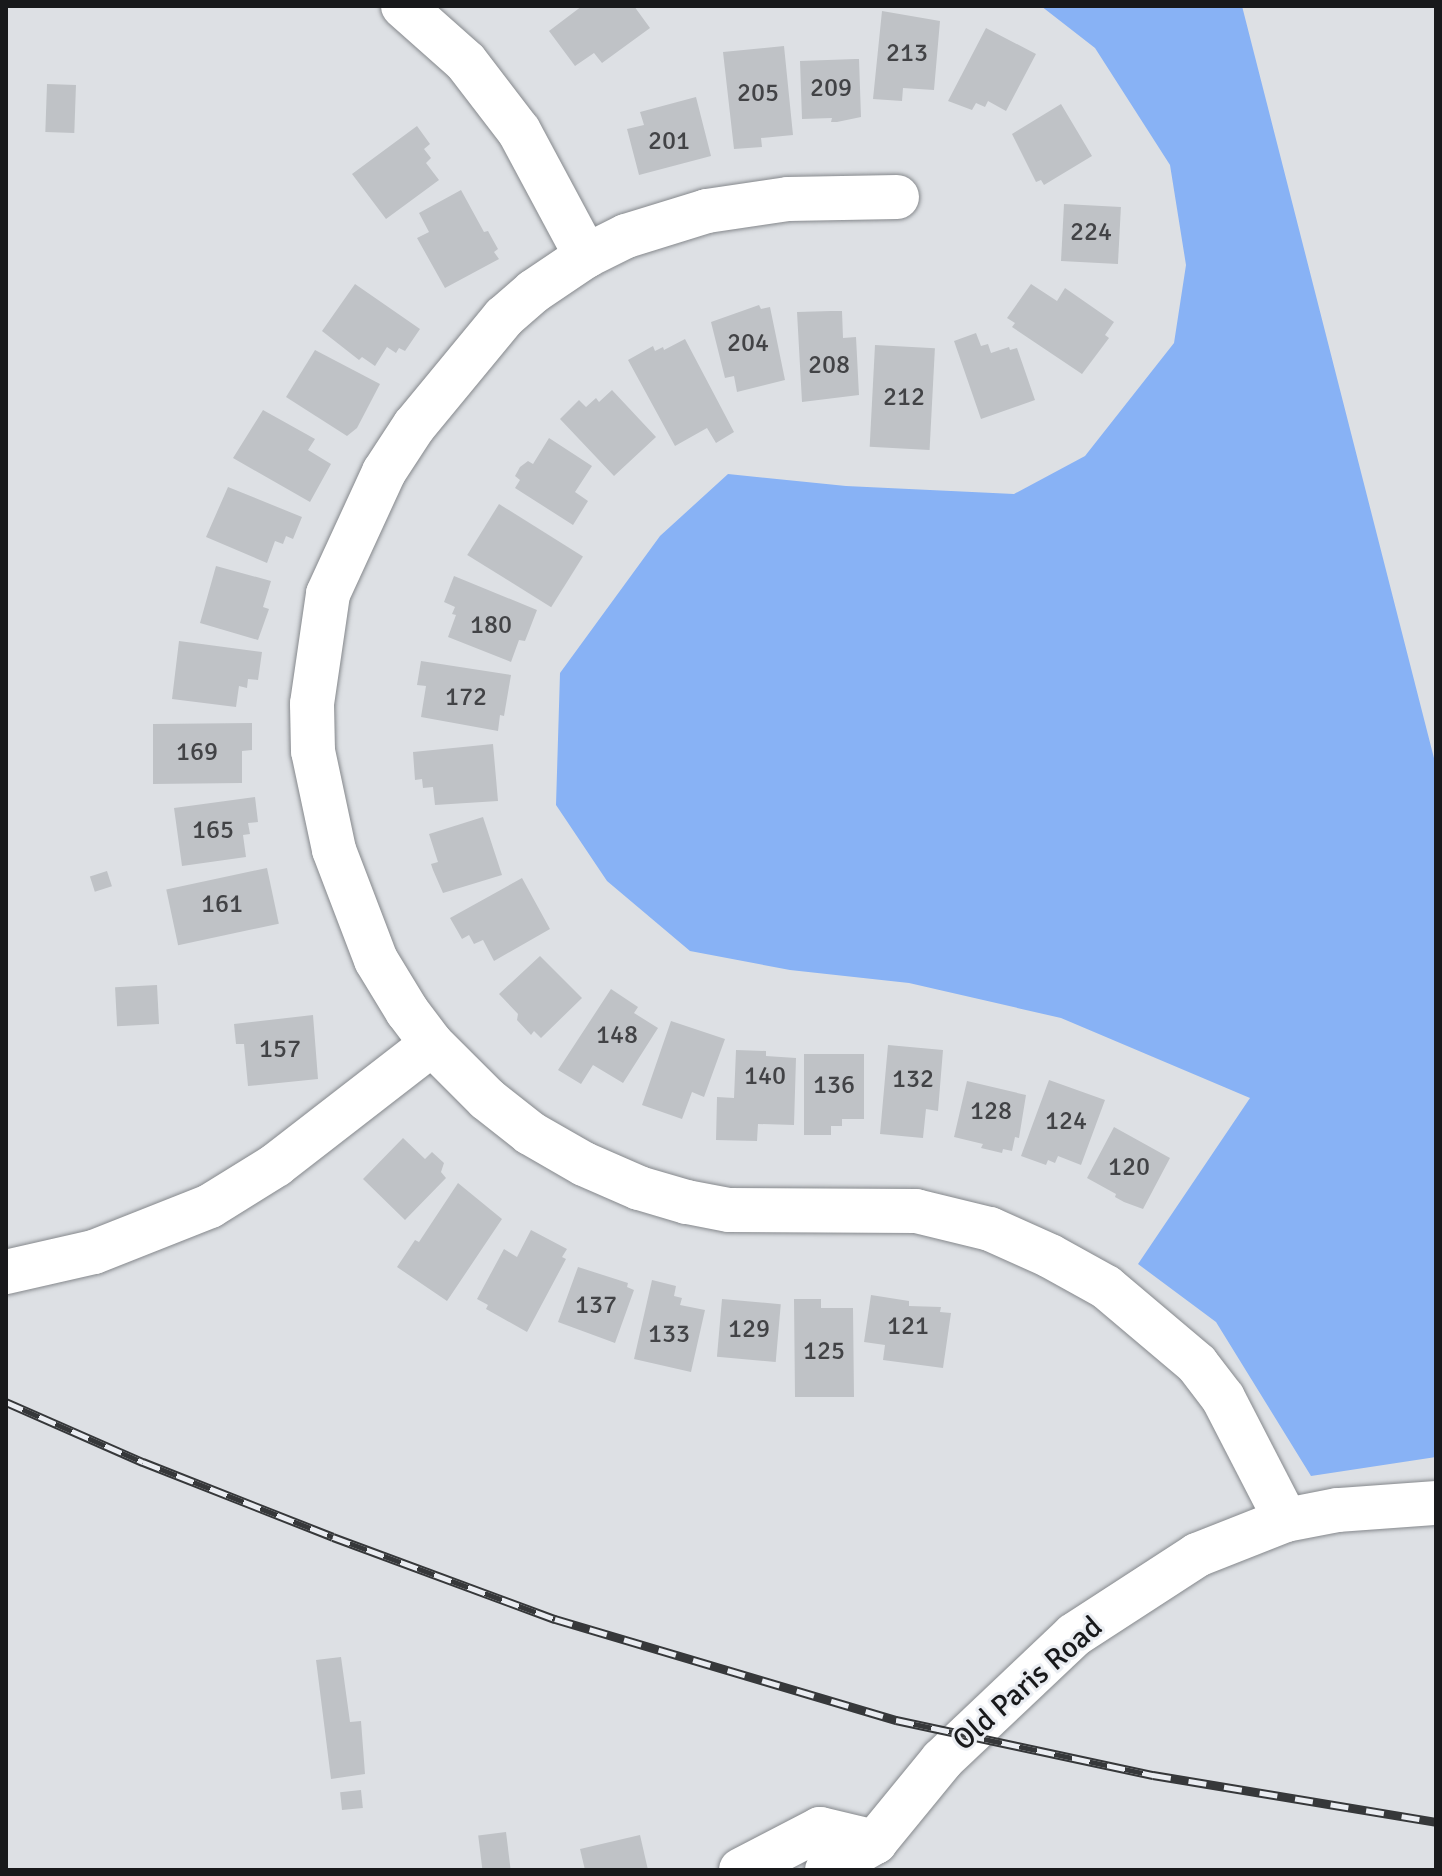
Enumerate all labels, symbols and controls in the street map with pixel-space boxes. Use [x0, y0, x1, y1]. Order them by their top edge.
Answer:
house number: 213 [886, 38, 928, 70]
house number: 209 [810, 73, 852, 105]
house number: 205 [737, 78, 779, 110]
house number: 201 [648, 126, 690, 158]
house number: 224 [1070, 217, 1112, 249]
house number: 204 [727, 328, 769, 360]
house number: 208 [808, 350, 850, 382]
house number: 212 [883, 382, 925, 414]
house number: 180 [470, 610, 512, 642]
house number: 172 [445, 682, 487, 714]
house number: 169 [176, 737, 218, 769]
house number: 165 [192, 815, 234, 847]
house number: 161 [201, 889, 243, 921]
house number: 148 [596, 1020, 638, 1052]
house number: 157 [259, 1034, 301, 1066]
house number: 140 [744, 1061, 786, 1093]
house number: 132 [892, 1064, 934, 1096]
house number: 136 [813, 1070, 855, 1102]
house number: 128 [970, 1096, 1012, 1128]
house number: 124 [1045, 1106, 1087, 1138]
house number: 120 [1108, 1152, 1150, 1184]
house number: 137 [575, 1290, 617, 1322]
house number: 121 [887, 1311, 929, 1343]
house number: 129 [728, 1314, 770, 1346]
house number: 133 [648, 1319, 690, 1351]
house number: 125 [803, 1336, 845, 1368]
street label: Old Paris Road [946, 1609, 1110, 1759]

